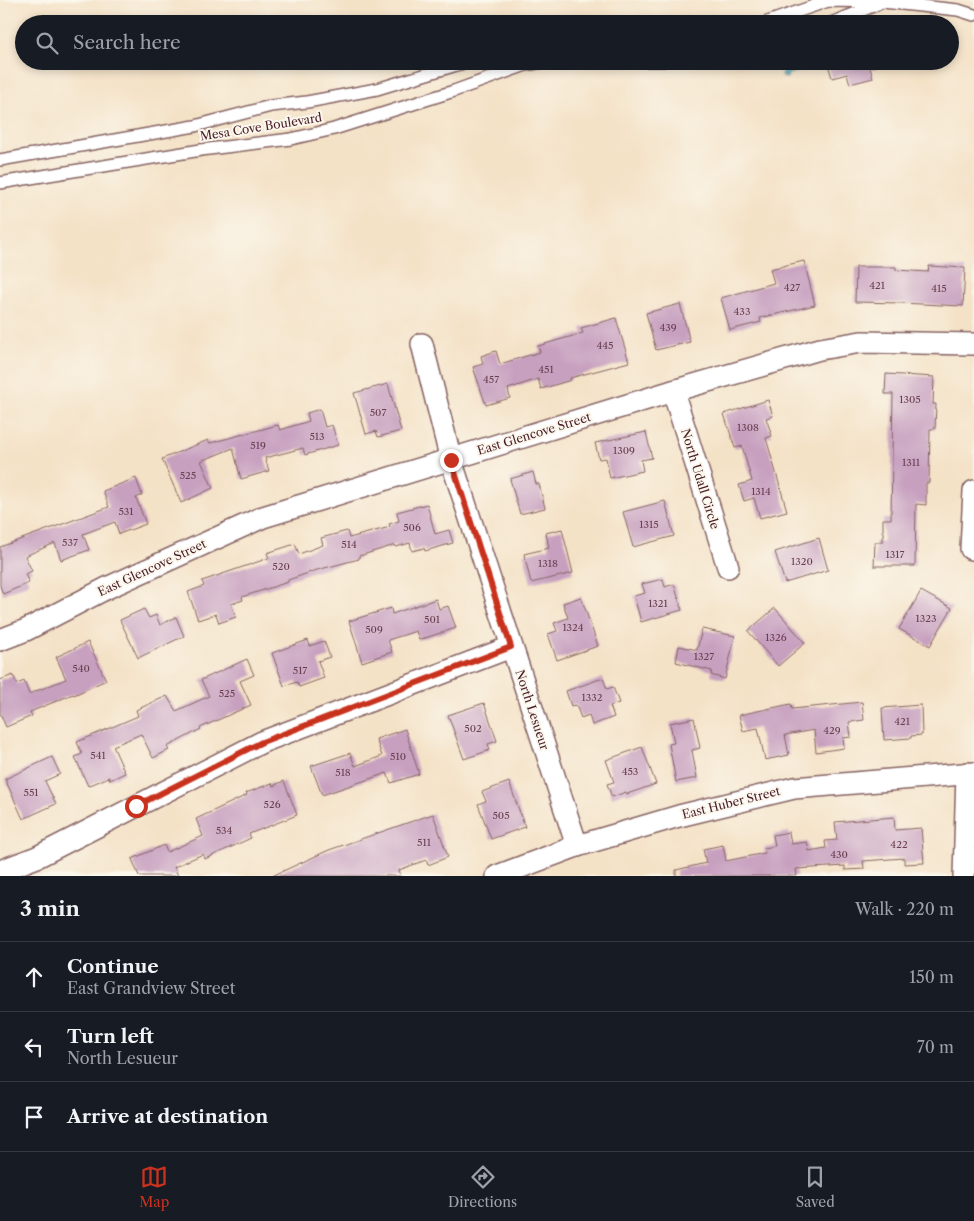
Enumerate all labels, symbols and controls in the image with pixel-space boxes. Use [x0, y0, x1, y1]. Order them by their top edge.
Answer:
search box [15, 15, 959, 70]
icon: search [33, 29, 61, 57]
text: Search here [73, 31, 181, 54]
street label: Mesa Cove Boulevard [199, 109, 324, 144]
house number: 421 [869, 279, 886, 292]
house number: 427 [784, 281, 800, 294]
house number: 415 [931, 282, 947, 295]
house number: 433 [734, 305, 750, 318]
house number: 439 [659, 321, 677, 334]
house number: 445 [597, 339, 614, 352]
house number: 451 [538, 363, 554, 376]
house number: 457 [483, 373, 499, 386]
house number: 1305 [899, 393, 921, 406]
house number: 507 [370, 406, 386, 419]
street label: East Glencove Street [475, 409, 593, 458]
house number: 1308 [737, 421, 759, 434]
street label: North Udall Circle [678, 427, 723, 531]
house number: 513 [309, 430, 325, 443]
house number: 519 [250, 439, 266, 452]
house number: 1309 [613, 444, 635, 457]
route end [440, 449, 463, 472]
house number: 1311 [902, 456, 921, 469]
house number: 525 [180, 469, 196, 482]
house number: 1314 [751, 485, 771, 498]
house number: 531 [118, 505, 134, 518]
house number: 1315 [639, 518, 659, 531]
house number: 506 [403, 521, 421, 534]
street label: East Glencove Street [95, 535, 209, 599]
house number: 537 [62, 536, 78, 549]
house number: 514 [341, 538, 357, 551]
house number: 1317 [886, 548, 904, 561]
house number: 1320 [791, 555, 813, 568]
house number: 1318 [538, 557, 558, 570]
house number: 520 [272, 560, 290, 573]
house number: 1321 [648, 597, 669, 610]
house number: 1323 [916, 612, 936, 625]
house number: 501 [424, 613, 441, 626]
house number: 1324 [562, 621, 584, 634]
house number: 509 [365, 623, 383, 636]
house number: 1326 [765, 631, 787, 644]
house number: 1327 [694, 650, 714, 663]
house number: 540 [72, 662, 90, 675]
house number: 517 [293, 664, 307, 677]
street label: North Lesueur [512, 668, 552, 752]
house number: 525 [219, 687, 235, 700]
house number: 1332 [582, 691, 603, 704]
house number: 421 [894, 715, 911, 728]
house number: 502 [464, 722, 482, 735]
house number: 429 [823, 724, 841, 737]
house number: 541 [90, 749, 106, 762]
house number: 510 [390, 750, 406, 763]
house number: 453 [622, 765, 638, 778]
house number: 518 [335, 766, 351, 779]
street label: East Huber Street [680, 783, 782, 822]
house number: 551 [23, 786, 39, 799]
route start [125, 795, 148, 818]
house number: 526 [263, 798, 281, 811]
house number: 505 [492, 809, 510, 822]
house number: 534 [216, 824, 233, 837]
house number: 511 [417, 836, 432, 849]
house number: 422 [890, 838, 908, 851]
house number: 430 [830, 848, 848, 861]
text: 3 min [20, 896, 80, 921]
text: Walk · 220 m [855, 899, 954, 919]
text: Continue [67, 955, 159, 978]
icon: ahead [20, 963, 48, 991]
text: 150 m [909, 967, 954, 987]
text: East Grandview Street [67, 978, 235, 998]
text: Turn left [67, 1025, 154, 1048]
icon: left [20, 1033, 48, 1061]
text: 70 m [917, 1037, 954, 1057]
text: North Lesueur [67, 1048, 178, 1068]
icon: arrive [20, 1103, 48, 1131]
text: Arrive at destination [67, 1105, 268, 1128]
tab: Map [139, 1163, 169, 1211]
tab: Directions [448, 1163, 517, 1211]
tab: Saved [796, 1163, 835, 1211]

